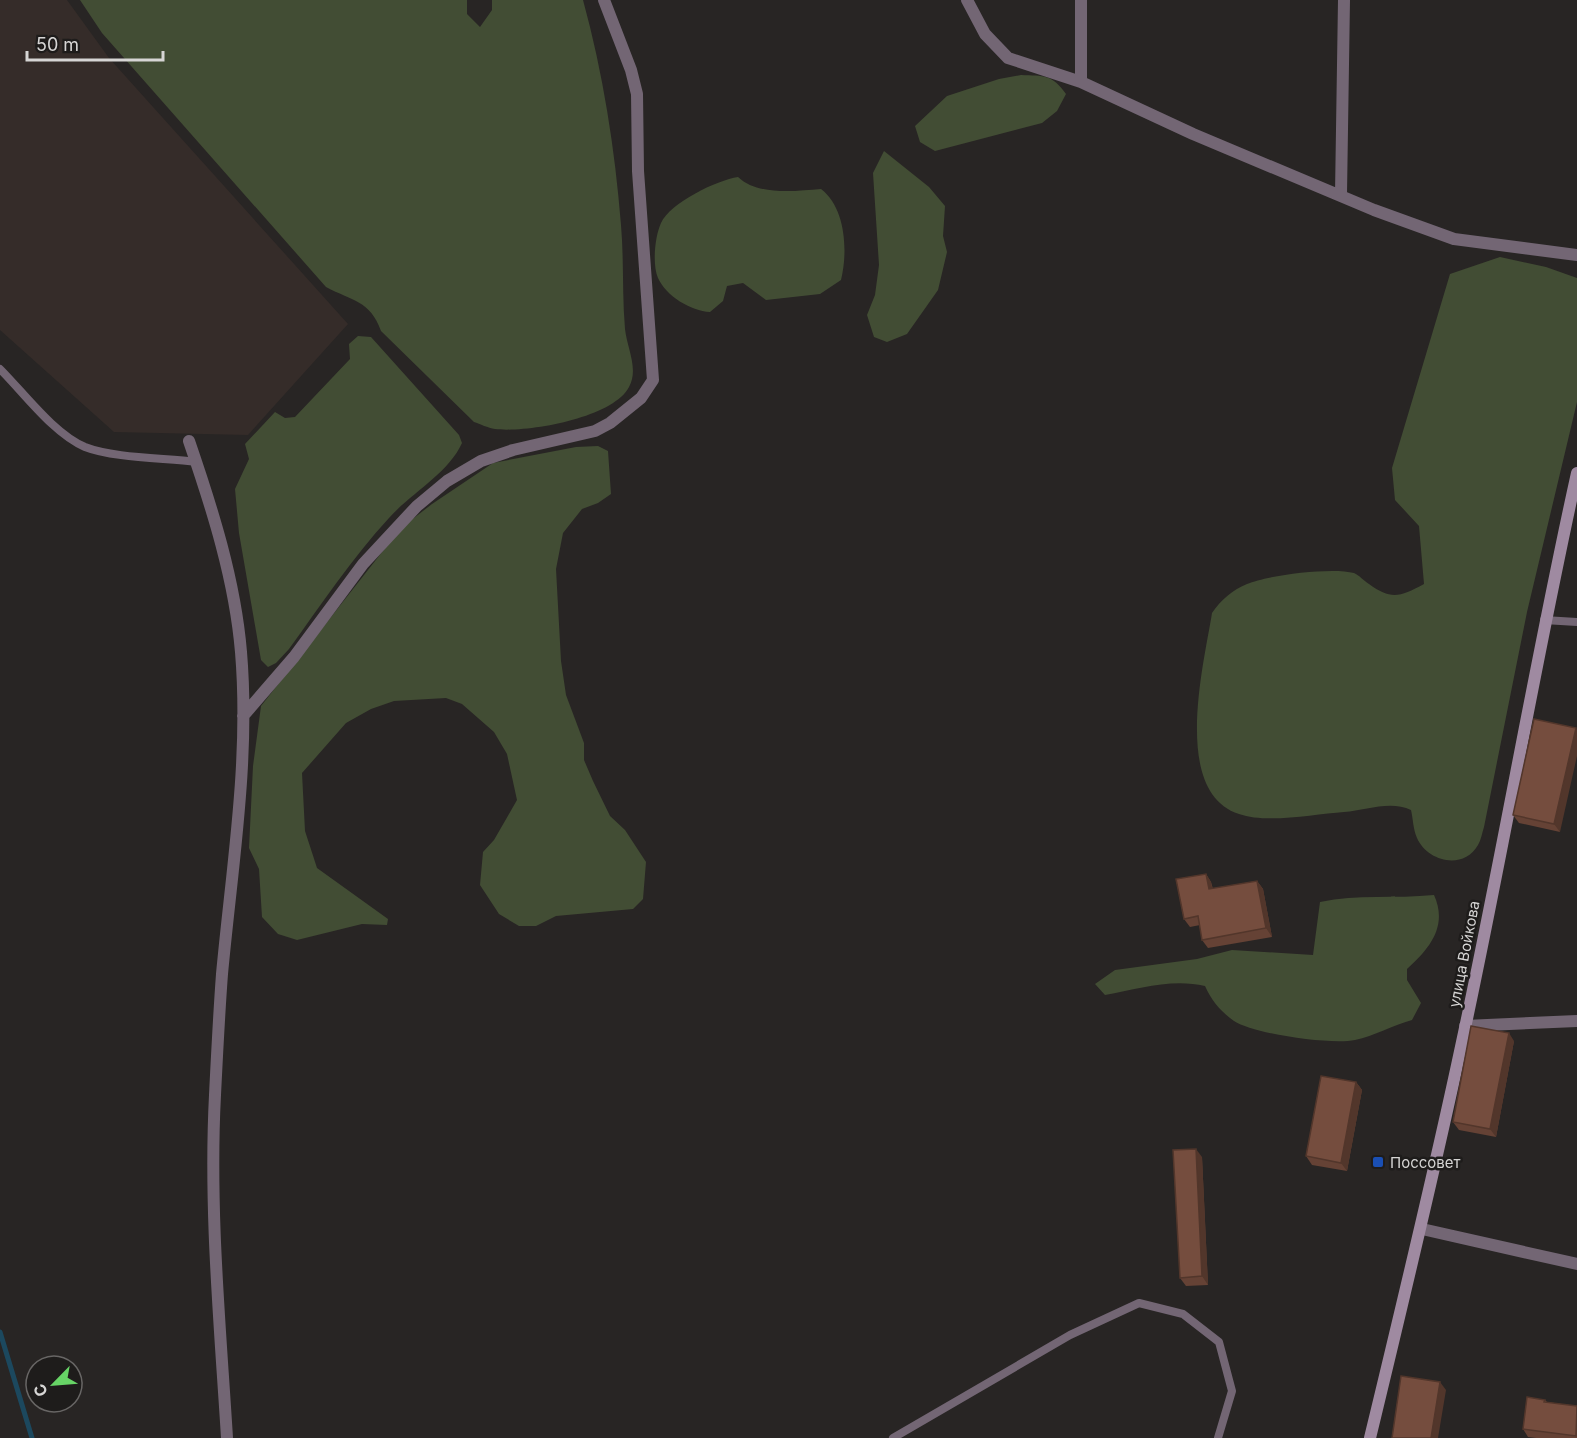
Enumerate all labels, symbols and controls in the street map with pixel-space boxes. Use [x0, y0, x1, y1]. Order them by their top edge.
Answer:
scale bar [27, 24, 164, 62]
text: 50 m [36, 34, 79, 55]
street label: улица Войкова [1444, 899, 1484, 1009]
place label: Поссовет [1390, 1153, 1460, 1172]
marker: Поссовет [1371, 1155, 1385, 1169]
north arrow [24, 1354, 84, 1414]
text: С [29, 1381, 52, 1400]

